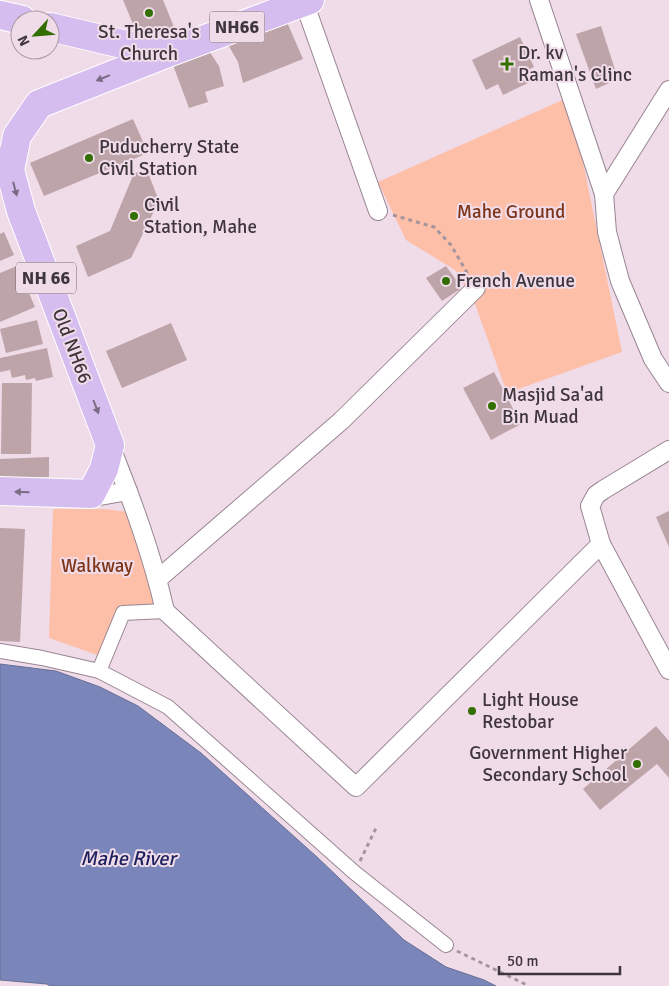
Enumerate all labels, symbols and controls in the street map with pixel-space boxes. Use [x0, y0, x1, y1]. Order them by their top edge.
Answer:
marker: St. Theresa's Church [143, 7, 155, 19]
north arrow [10, 10, 60, 60]
road number: NH66 [210, 12, 264, 42]
place label: St. Theresa's Church [98, 20, 200, 66]
text: N [14, 32, 34, 49]
place label: Dr. kv Raman's Clinc [518, 41, 632, 87]
marker: Dr. kv Raman's Clinc [500, 57, 514, 71]
one-way arrow [96, 75, 110, 83]
place label: Puducherry State Civil Station [99, 135, 239, 181]
marker: Puducherry State Civil Station [83, 152, 95, 164]
one-way arrow [11, 182, 19, 197]
place label: Civil Station, Mahe [144, 193, 257, 239]
park label: Mahe Ground [457, 200, 565, 224]
marker: Civil Station, Mahe [128, 210, 140, 222]
road number: NH 66 [16, 262, 76, 294]
place label: French Avenue [456, 269, 575, 293]
marker: French Avenue [440, 275, 452, 287]
street label: Old NH66 [47, 305, 97, 387]
place label: Masjid Sa'ad Bin Muad [502, 383, 604, 429]
one-way arrow [92, 400, 100, 415]
marker: Masjid Sa'ad Bin Muad [486, 400, 498, 412]
one-way arrow [14, 487, 30, 495]
park label: Walkway [61, 554, 133, 578]
place label: Light House Restobar [482, 688, 579, 734]
marker: Light House Restobar [466, 705, 478, 717]
place label: Government Higher Secondary School [469, 741, 627, 787]
marker: Government Higher Secondary School [631, 758, 643, 770]
water label: Mahe River [80, 846, 178, 871]
scale bar [499, 944, 620, 976]
text: 50 m [507, 952, 538, 970]

